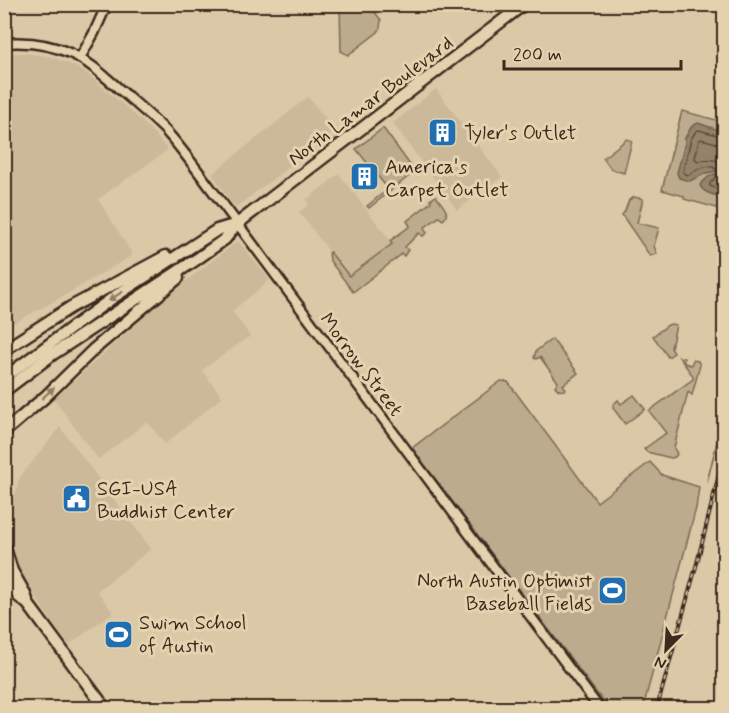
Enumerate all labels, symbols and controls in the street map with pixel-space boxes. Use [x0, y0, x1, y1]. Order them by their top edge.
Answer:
street label: North Lamar Boulevard [283, 30, 459, 172]
scale bar [504, 33, 681, 71]
text: 200 m [513, 43, 562, 67]
building icon: Tyler's Outlet [427, 116, 459, 148]
place label: Tyler's Outlet [464, 120, 576, 147]
place label: America's Carpet Outlet [385, 154, 509, 204]
building icon: America's Carpet Outlet [348, 161, 380, 193]
one-way arrow [107, 291, 124, 302]
street label: Morrow Street [313, 308, 409, 422]
one-way arrow [41, 386, 56, 400]
place label: SGI-USA Buddhist Center [97, 476, 235, 526]
public building icon: SGI-USA Buddhist Center [60, 483, 92, 515]
place label: North Austin Optimist Baseball Fields [417, 568, 592, 618]
sports icon: North Austin Optimist Baseball Fields [597, 575, 629, 607]
place label: Swim School of Austin [139, 610, 247, 660]
sports icon: Swim School of Austin [102, 618, 134, 650]
north arrow [636, 620, 696, 680]
text: N [651, 651, 670, 674]

